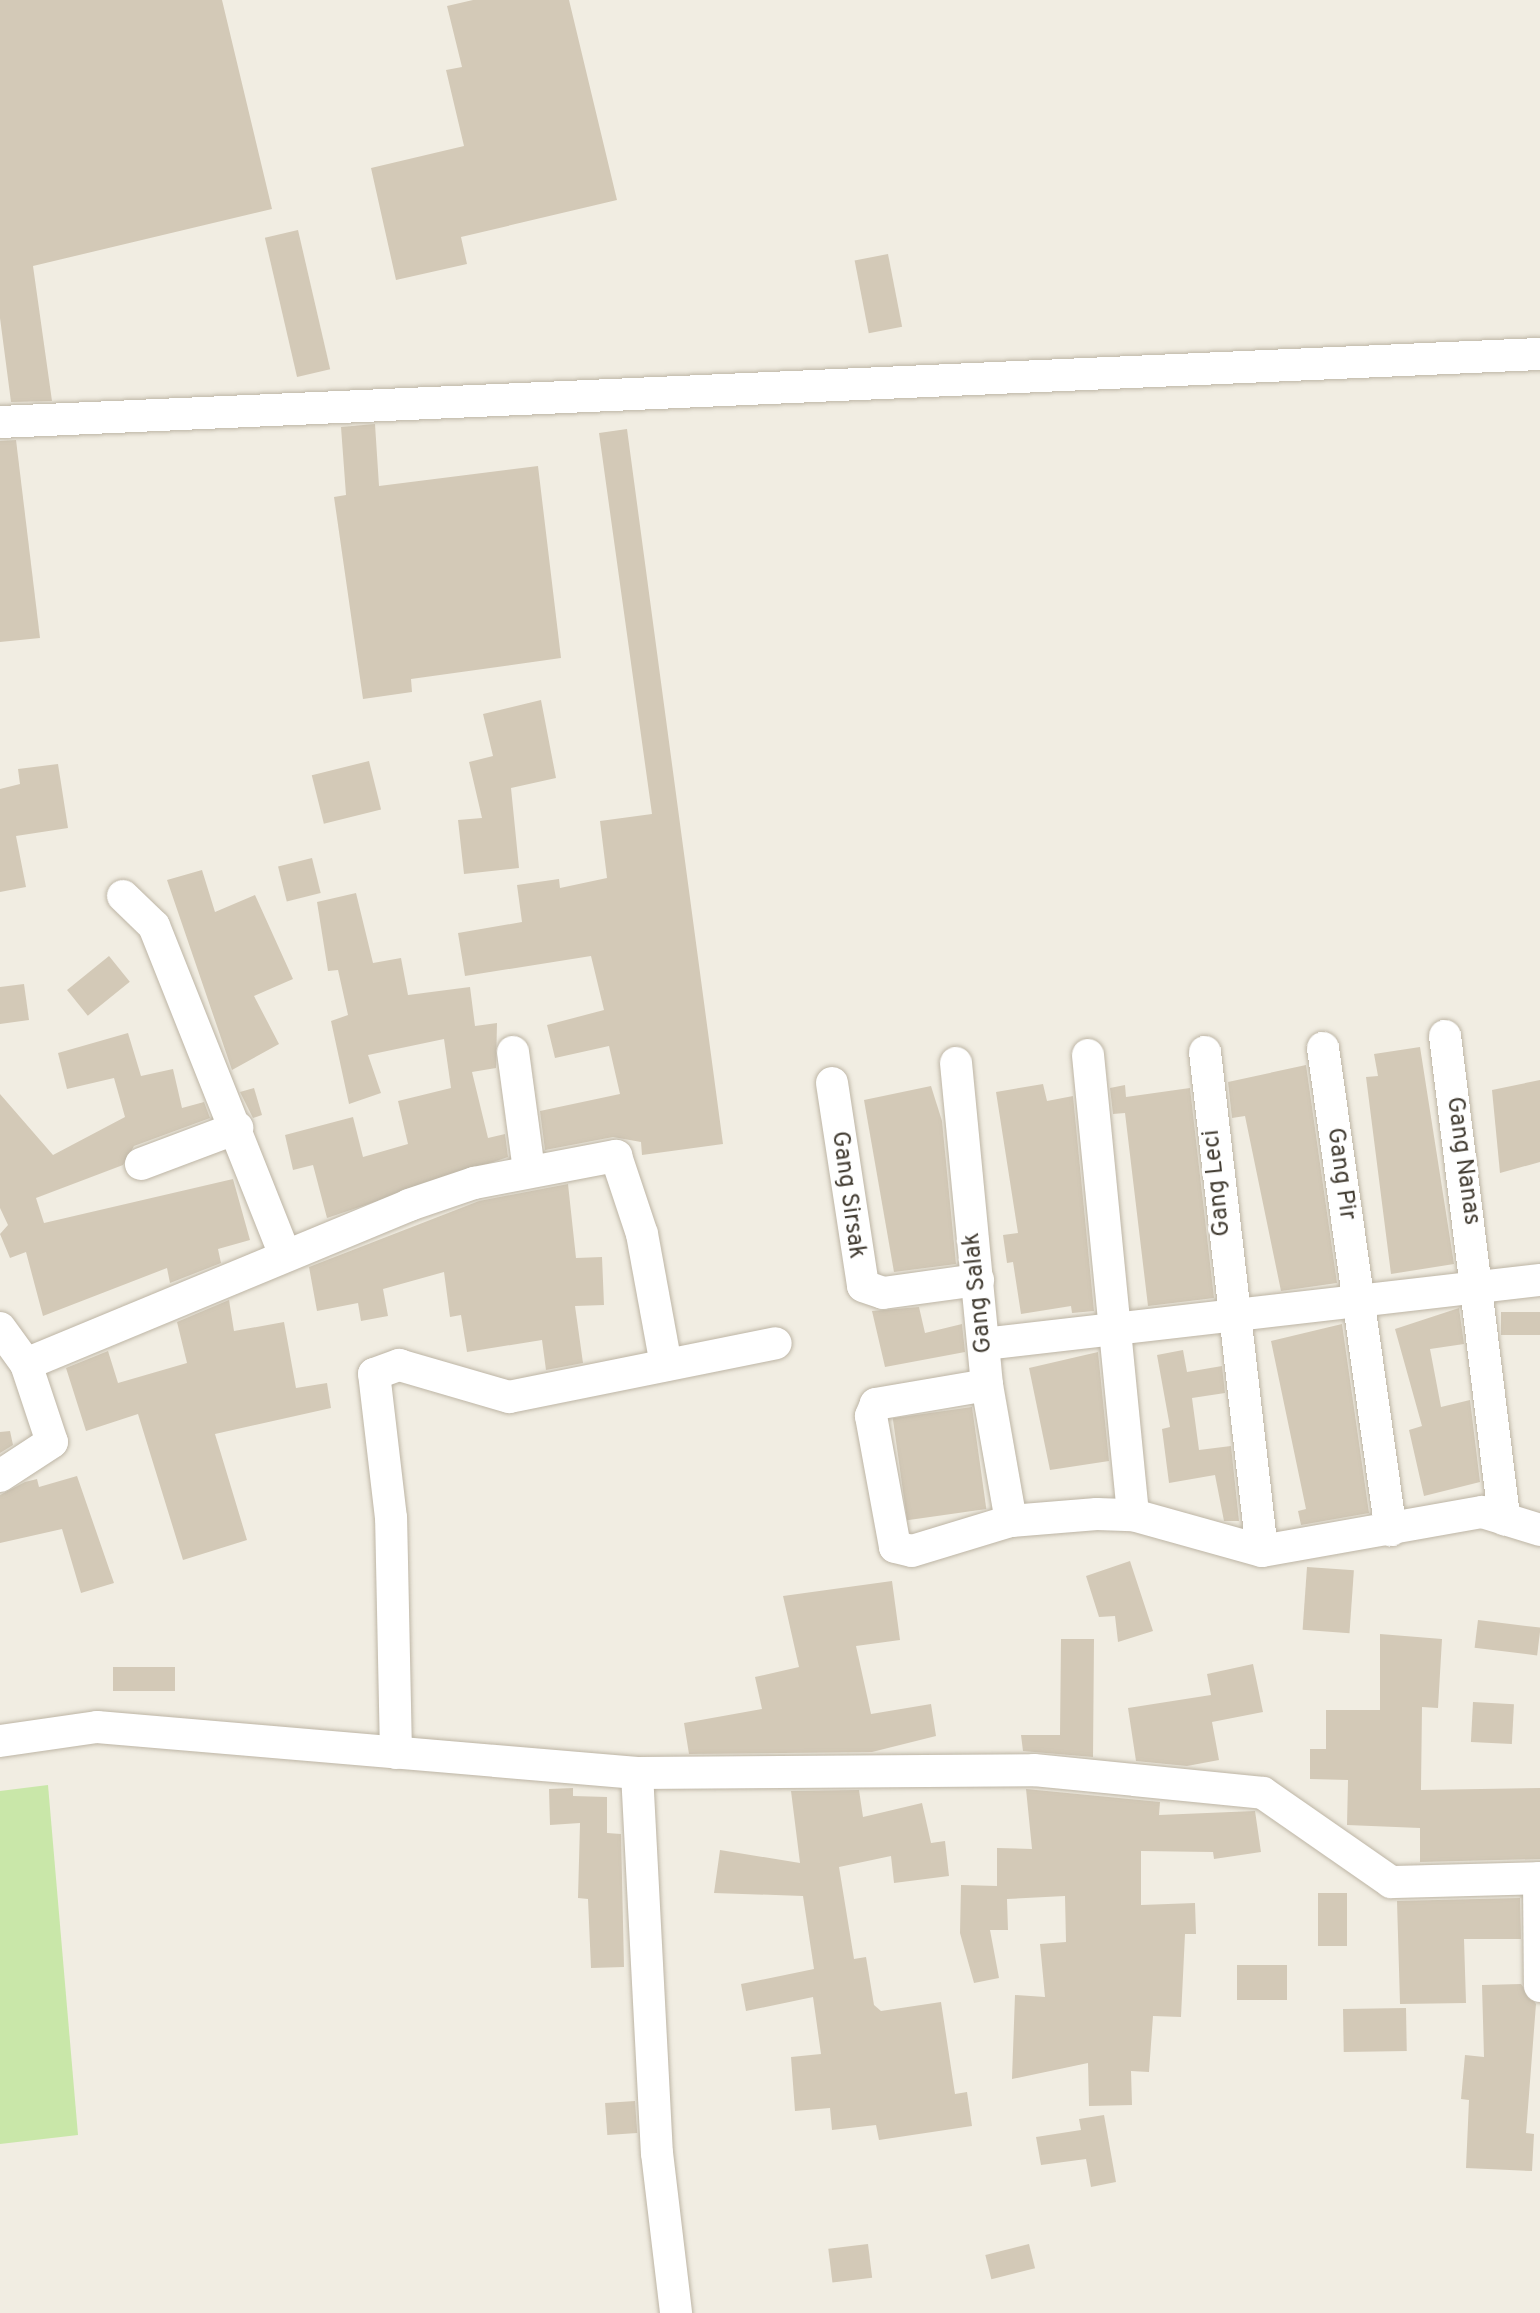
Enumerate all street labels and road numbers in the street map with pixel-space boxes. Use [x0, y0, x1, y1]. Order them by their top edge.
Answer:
street label: Gang Nanas [1439, 1095, 1485, 1227]
street label: Gang Pir [1319, 1126, 1361, 1222]
street label: Gang Leci [1198, 1128, 1238, 1238]
street label: Gang Sirsak [824, 1129, 870, 1261]
street label: Gang Salak [958, 1231, 1000, 1355]

